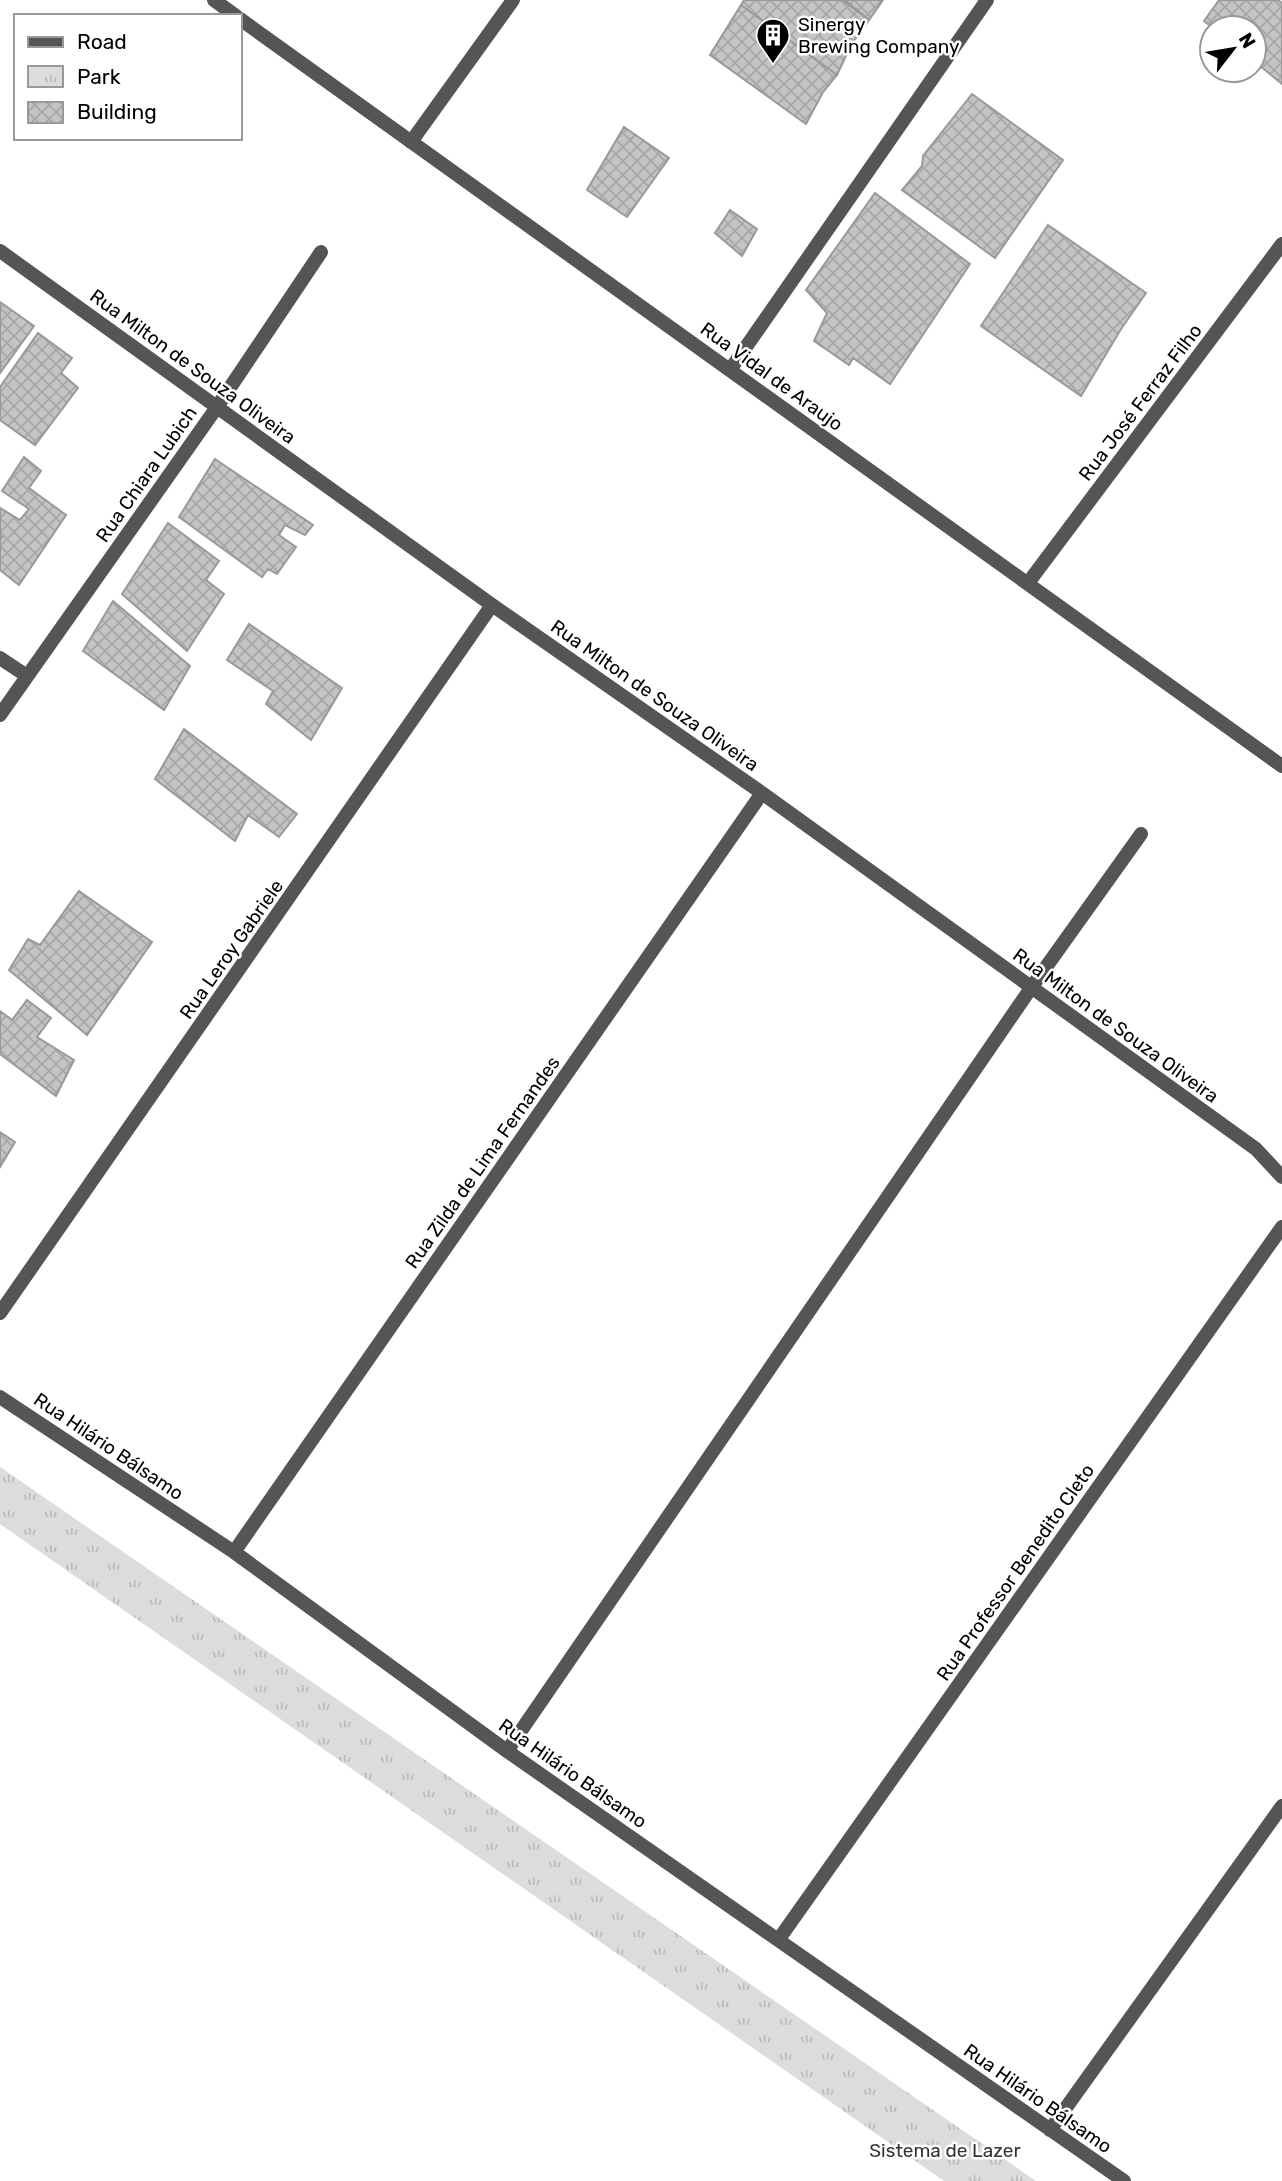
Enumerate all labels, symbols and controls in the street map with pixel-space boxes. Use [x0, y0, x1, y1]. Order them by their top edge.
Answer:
place label: Sinergy Brewing Company [798, 13, 959, 58]
legend [14, 14, 242, 140]
north arrow [1198, 14, 1268, 84]
building icon: Sinergy Brewing Company [754, 16, 792, 65]
text: Road [77, 29, 127, 54]
text: N [1234, 29, 1261, 52]
text: Park [77, 64, 121, 89]
text: Building [77, 99, 157, 124]
street label: Rua Milton de Souza Oliveira [85, 284, 300, 449]
street label: Rua Vidal de Araujo [696, 317, 847, 436]
street label: Rua José Ferraz Filho [1074, 319, 1207, 485]
street label: Rua Chiara Lubich [91, 402, 202, 547]
street label: Rua Milton de Souza Oliveira [546, 615, 763, 776]
street label: Rua Leroy Gabriele [175, 875, 288, 1023]
street label: Rua Milton de Souza Oliveira [1008, 943, 1223, 1108]
street label: Rua Zilda de Lima Fernandes [400, 1052, 565, 1273]
street label: Rua Hilário Bálsamo [30, 1388, 188, 1505]
street label: Rua Professor Benedito Cleto [932, 1460, 1099, 1685]
street label: Rua Hilário Bálsamo [494, 1714, 651, 1833]
street label: Rua Hilário Bálsamo [959, 2039, 1116, 2158]
park label: Sistema de Lazer [869, 2139, 1021, 2162]

